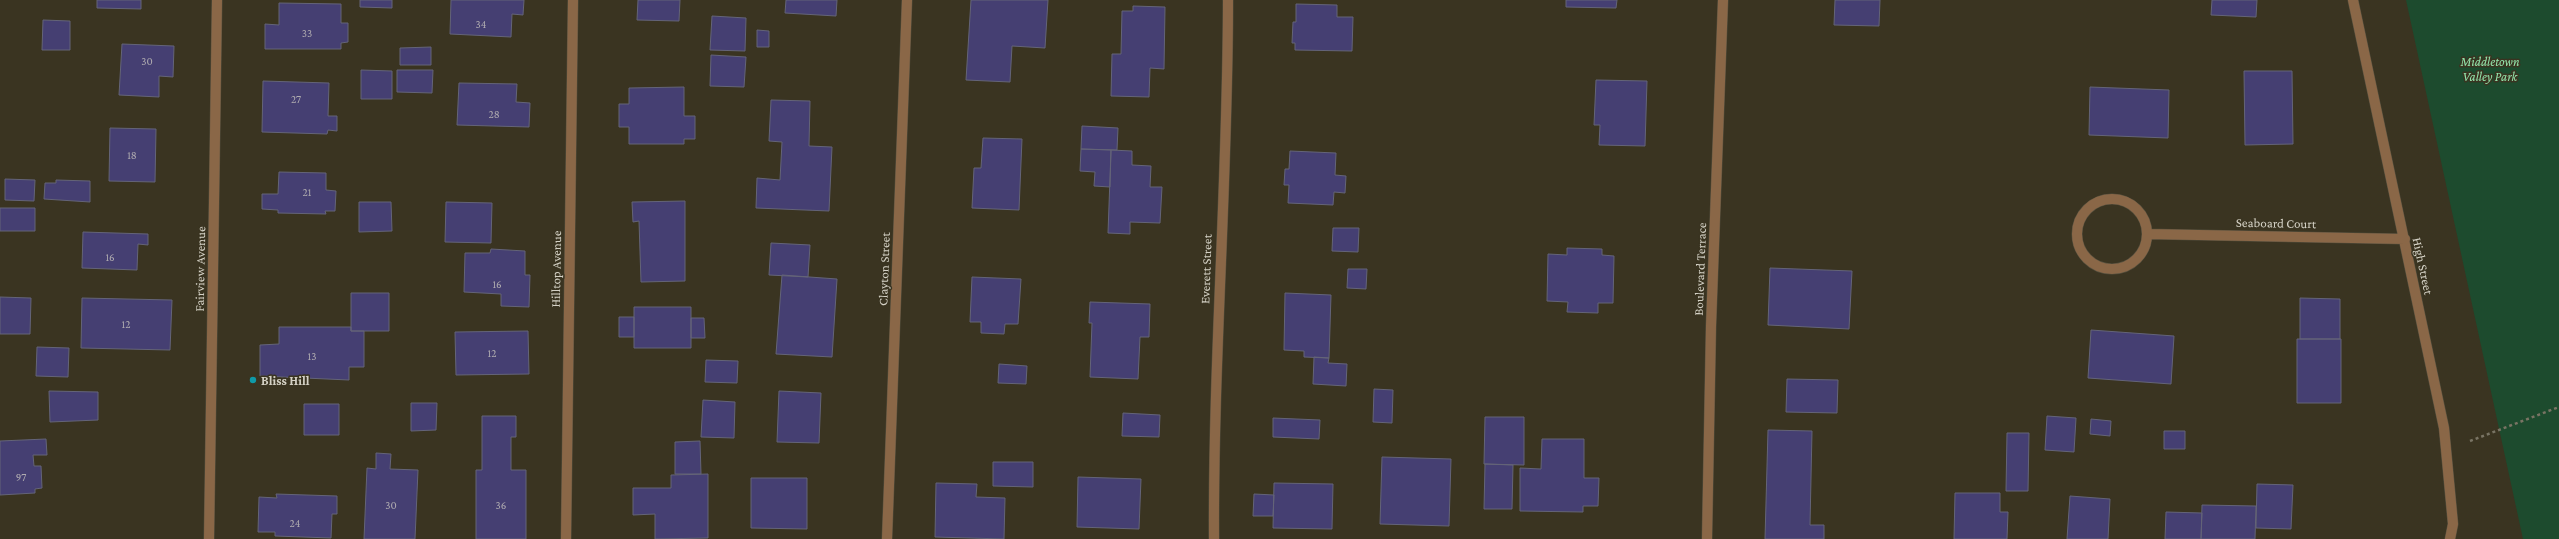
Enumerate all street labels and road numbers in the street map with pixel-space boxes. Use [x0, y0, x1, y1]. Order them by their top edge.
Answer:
street label: Seaboard Court [2236, 215, 2317, 231]
street label: Boulevard Terrace [1691, 222, 1709, 316]
street label: Fairview Avenue [192, 226, 208, 312]
street label: Hilltop Avenue [548, 230, 564, 308]
street label: Clayton Street [875, 231, 893, 306]
street label: Everett Street [1197, 233, 1215, 304]
street label: High Street [2410, 236, 2437, 297]

